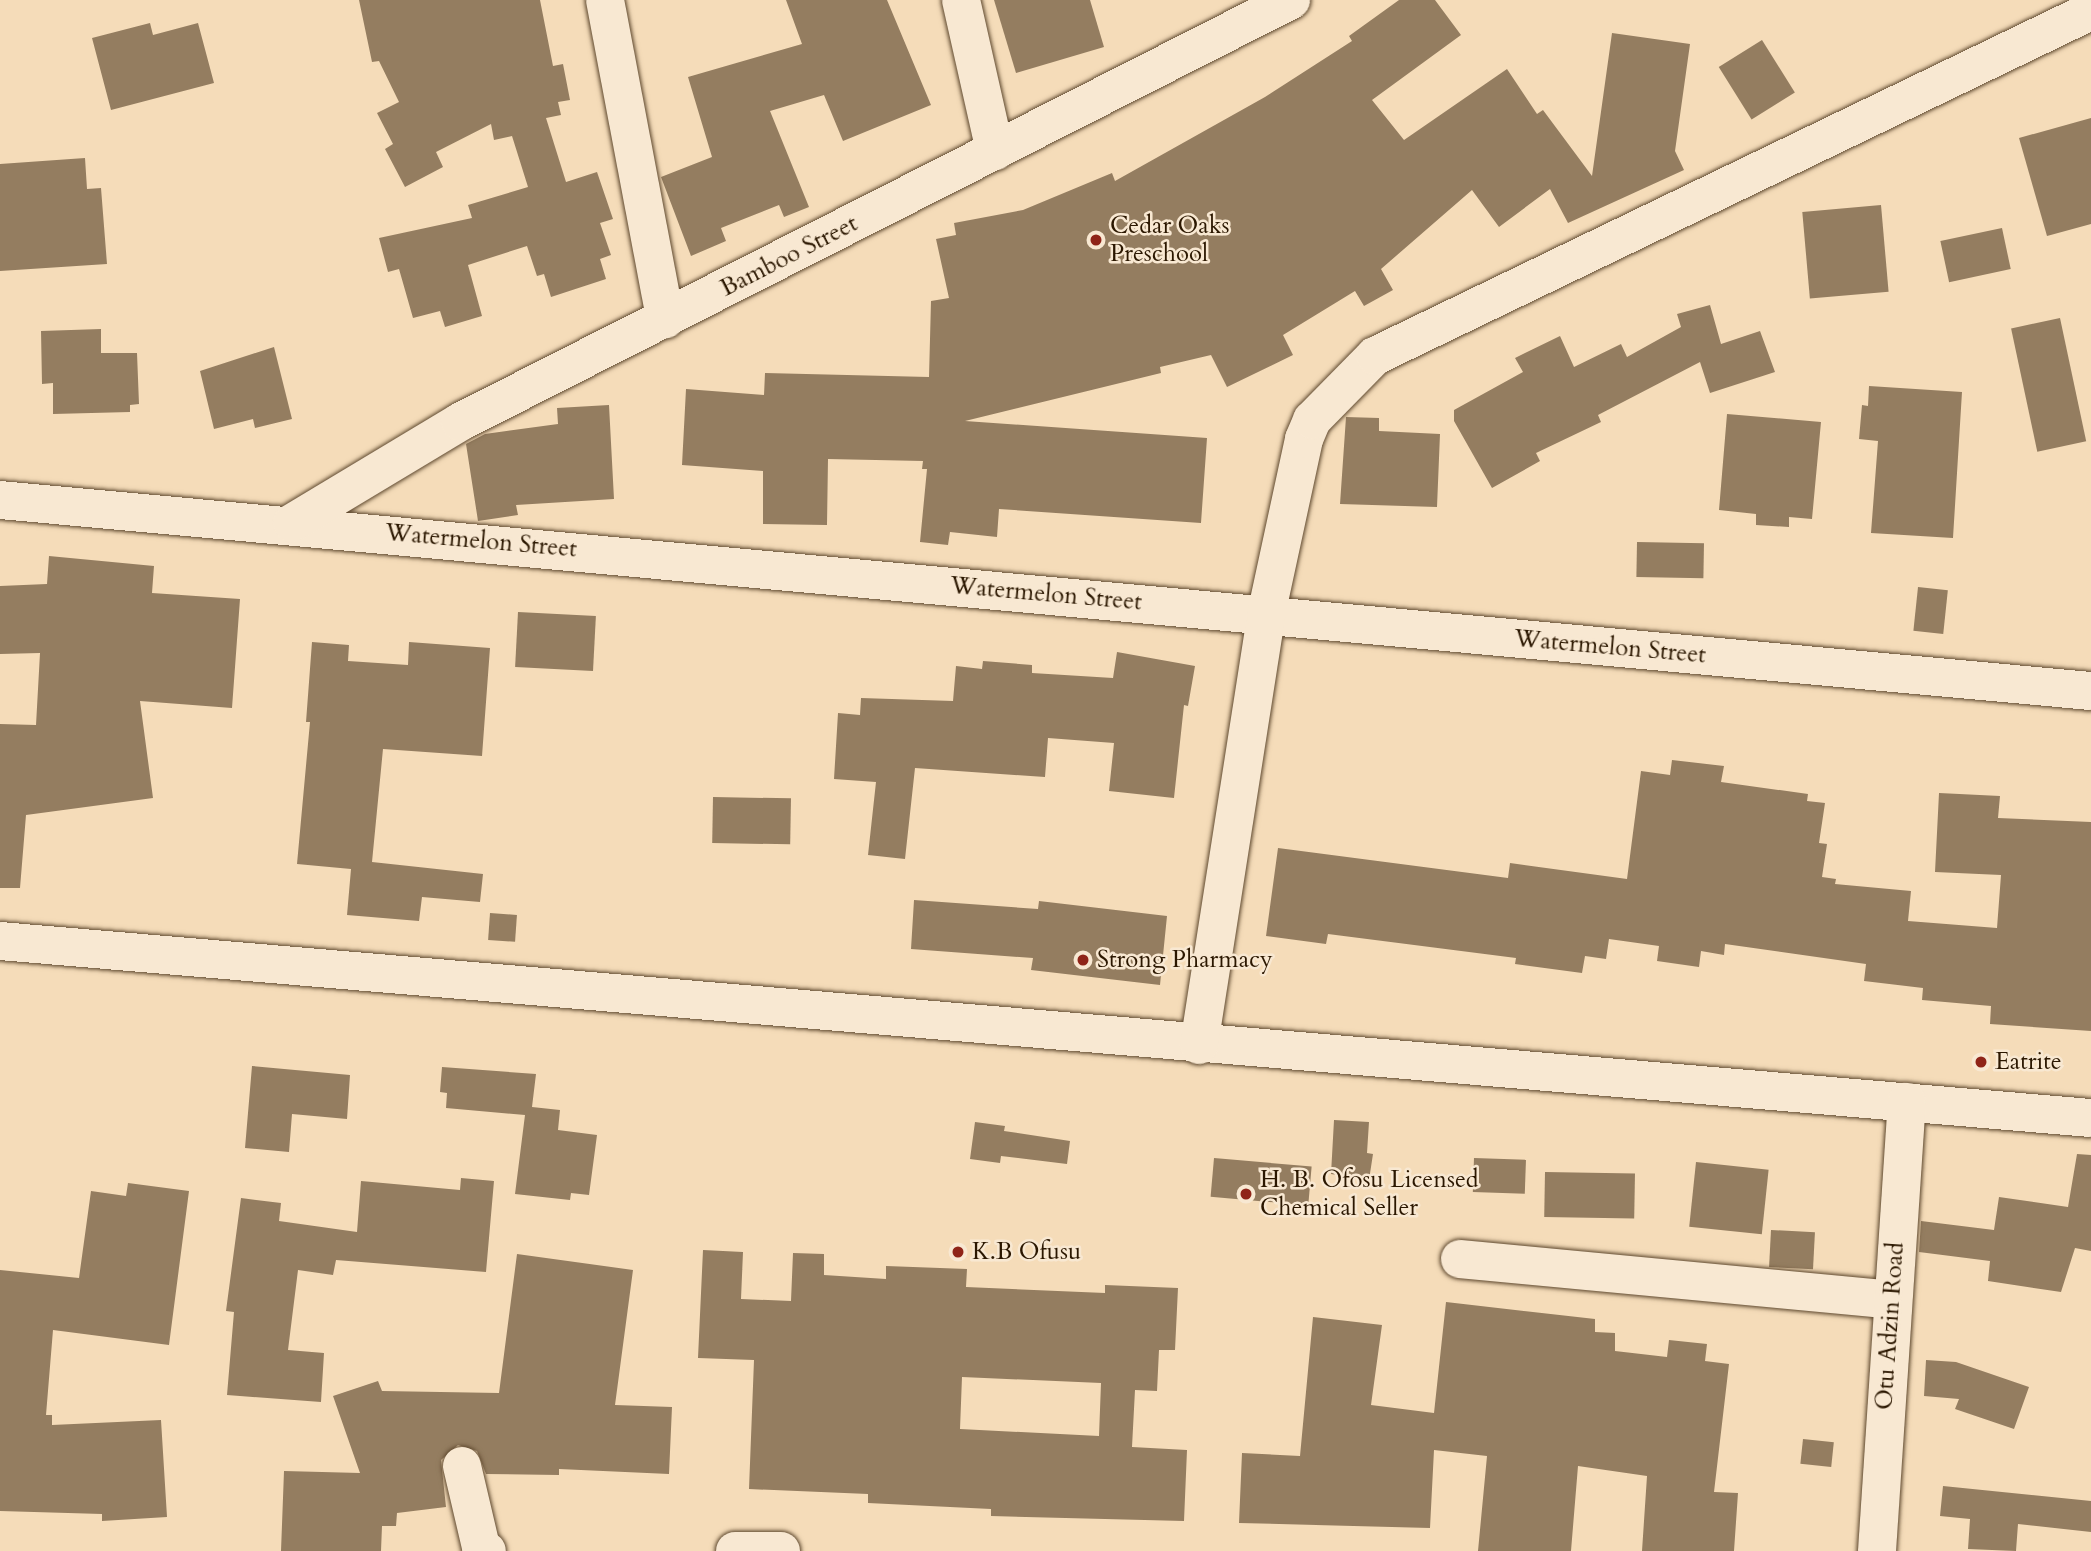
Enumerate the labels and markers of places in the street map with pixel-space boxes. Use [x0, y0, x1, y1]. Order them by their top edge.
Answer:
place label: Cedar Oaks Preschool [1110, 212, 1230, 268]
marker: Cedar Oaks Preschool [1088, 232, 1104, 248]
place label: Strong Pharmacy [1097, 946, 1273, 974]
marker: Strong Pharmacy [1075, 952, 1091, 968]
place label: Eatrite [1995, 1048, 2062, 1076]
marker: Eatrite [1973, 1054, 1989, 1070]
place label: H. B. Ofosu Licensed Chemical Seller [1260, 1166, 1479, 1222]
marker: H. B. Ofosu Licensed Chemical Seller [1238, 1186, 1254, 1202]
place label: K.B Ofusu [972, 1238, 1081, 1266]
marker: K.B Ofusu [950, 1244, 966, 1260]

